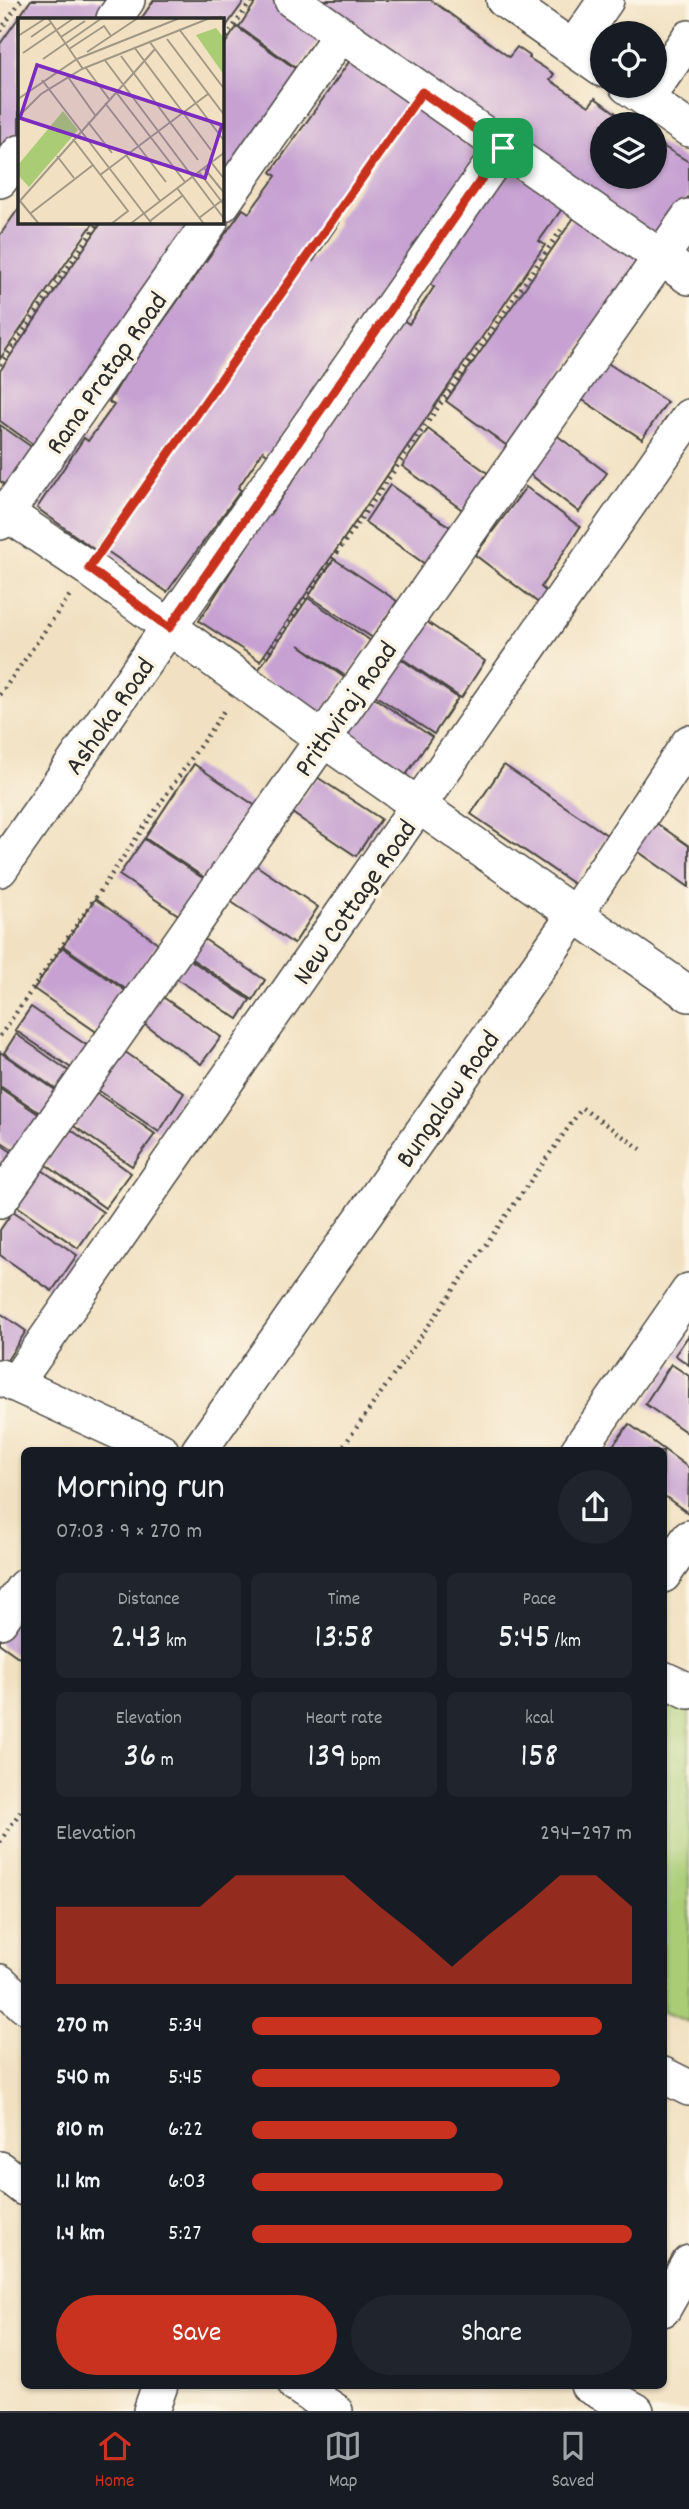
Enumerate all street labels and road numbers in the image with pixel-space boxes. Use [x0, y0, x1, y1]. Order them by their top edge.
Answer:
street label: Rana Pratap Road [38, 285, 180, 464]
street label: Prithviraj Road [286, 635, 410, 787]
street label: Ashoka Road [57, 651, 167, 785]
street label: New Cottage Road [285, 813, 429, 995]
street label: Bungalow Road [388, 1024, 512, 1178]

